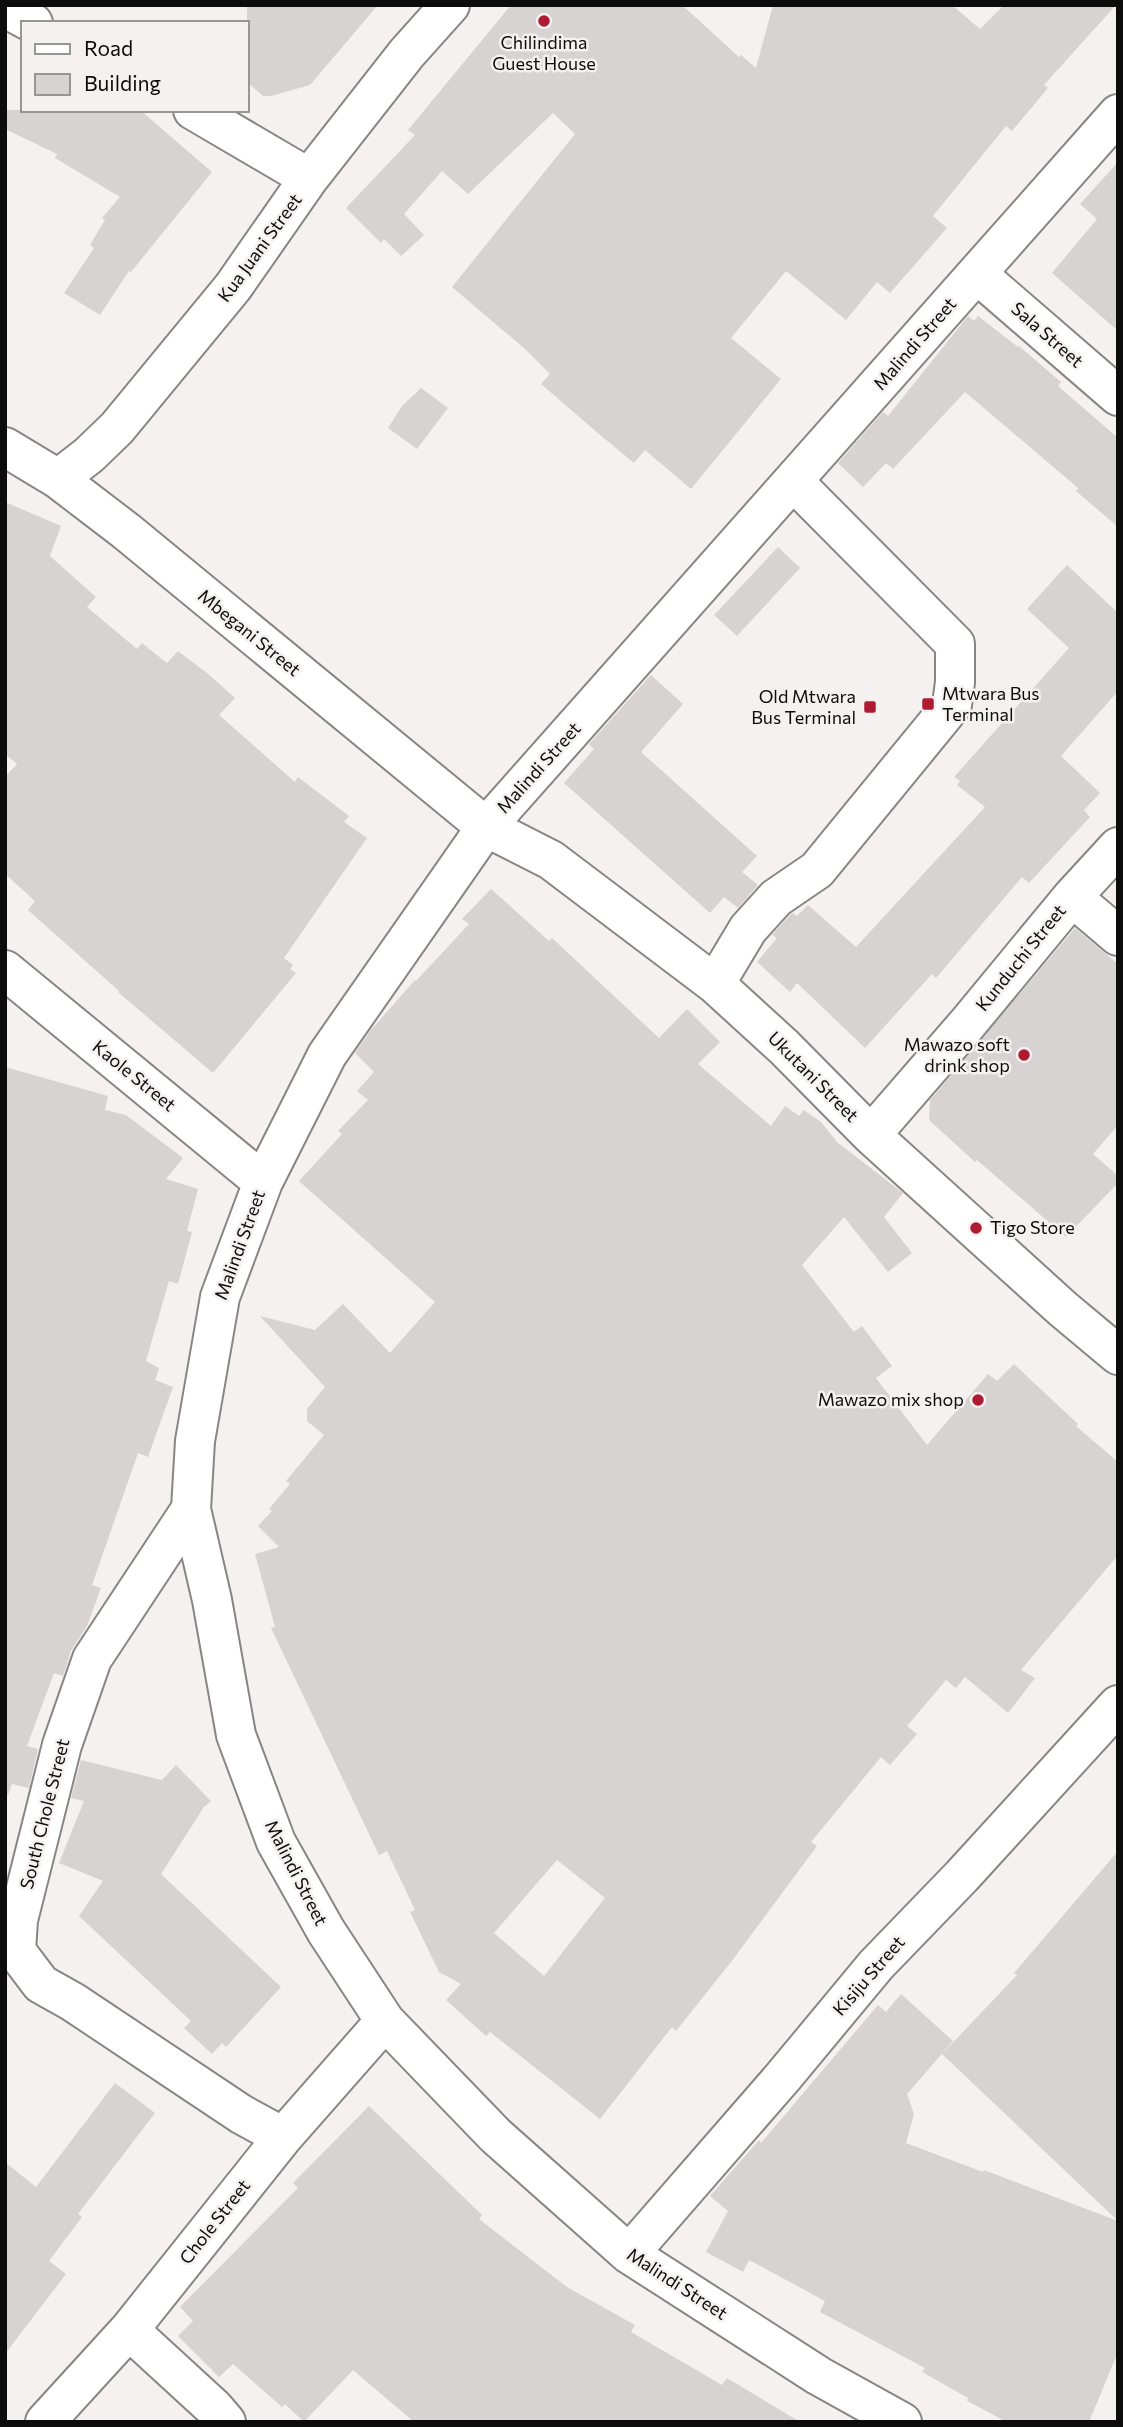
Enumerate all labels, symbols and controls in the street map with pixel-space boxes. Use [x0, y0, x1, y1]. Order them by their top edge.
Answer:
marker: Chilindima Guest House [536, 13, 552, 29]
legend [21, 21, 248, 112]
place label: Chilindima Guest House [492, 31, 596, 74]
text: Road [84, 35, 133, 60]
text: Building [84, 70, 161, 95]
street label: Kua Juani Street [212, 189, 306, 306]
street label: Malindi Street [868, 293, 960, 394]
street label: Sala Street [1007, 297, 1088, 372]
street label: Mbegani Street [194, 584, 305, 680]
place label: Mtwara Bus Terminal [942, 682, 1040, 725]
place label: Old Mtwara Bus Terminal [751, 685, 856, 728]
marker: Mtwara Bus Terminal [920, 696, 936, 712]
marker: Old Mtwara Bus Terminal [862, 699, 878, 715]
street label: Malindi Street [491, 717, 585, 818]
street label: Kunduchi Street [971, 900, 1070, 1015]
street label: Ukutani Street [764, 1026, 864, 1126]
place label: Mawazo soft drink shop [904, 1033, 1010, 1076]
street label: Kaole Street [89, 1035, 181, 1115]
marker: Mawazo soft drink shop [1016, 1047, 1032, 1063]
street label: Malindi Street [209, 1187, 269, 1303]
place label: Tigo Store [990, 1216, 1075, 1238]
marker: Tigo Store [968, 1220, 984, 1236]
place label: Mawazo mix shop [818, 1388, 964, 1410]
marker: Mawazo mix shop [970, 1392, 986, 1408]
street label: South Chole Street [15, 1736, 73, 1891]
street label: Malindi Street [261, 1816, 333, 1929]
street label: Kisiju Street [828, 1931, 909, 2020]
street label: Chole Street [174, 2175, 254, 2268]
street label: Malindi Street [623, 2243, 732, 2324]

